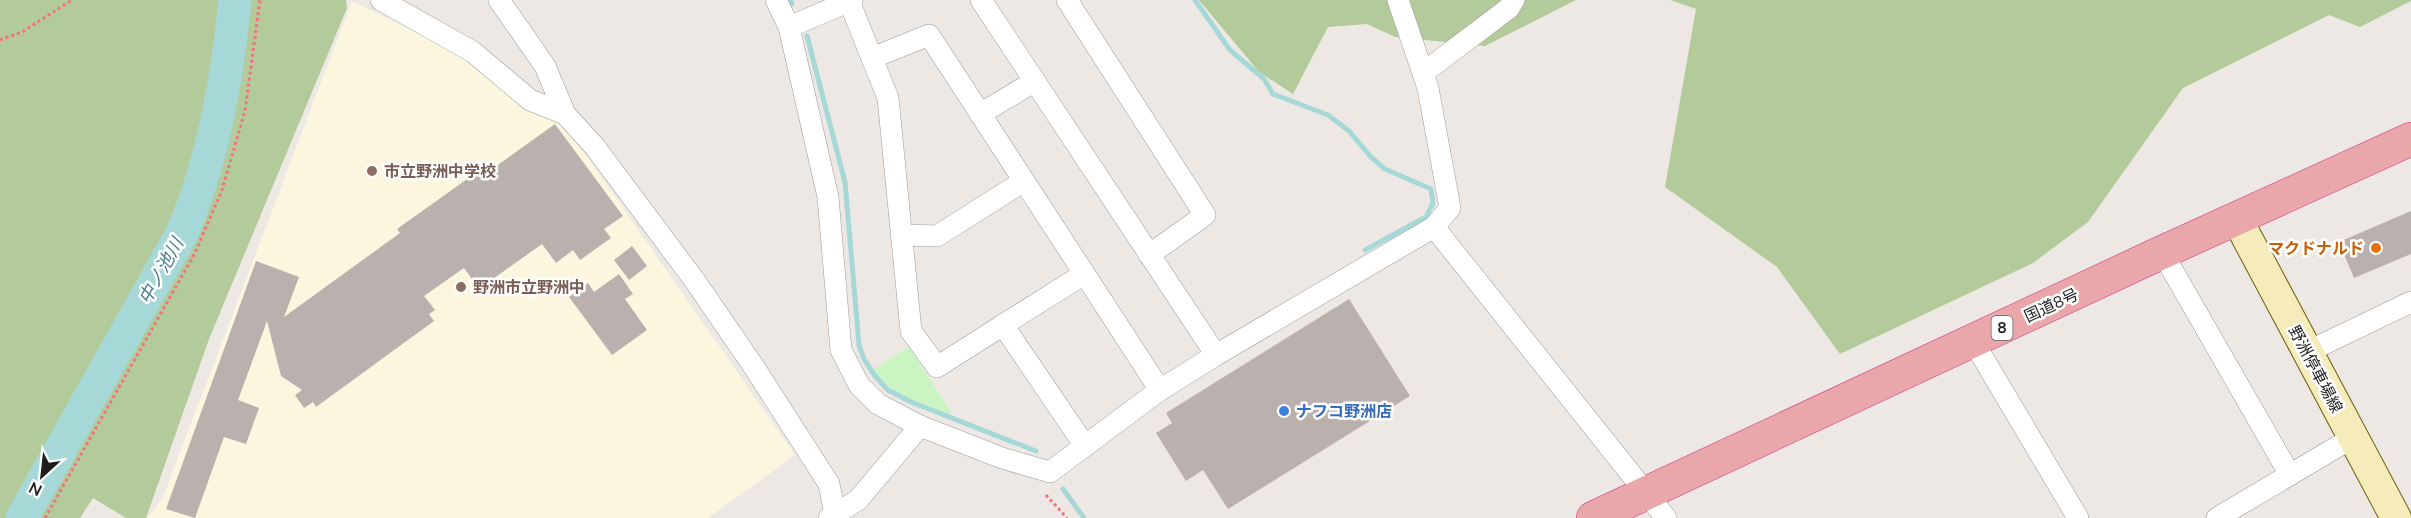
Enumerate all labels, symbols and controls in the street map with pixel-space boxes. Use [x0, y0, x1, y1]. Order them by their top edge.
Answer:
place label: 市立野洲中学校 [384, 161, 496, 183]
marker: 市立野洲中学校 [365, 164, 379, 178]
water label: 中ノ池川 [133, 232, 190, 308]
place label: マクドナルド [2268, 238, 2364, 260]
marker: マクドナルド [2369, 241, 2383, 255]
place label: 野洲市立野洲中 [473, 277, 585, 299]
marker: 野洲市立野洲中 [454, 280, 468, 294]
street label: 国道8号 [2021, 284, 2082, 328]
road number: 8 [1992, 316, 2012, 340]
street label: 野洲停車場線 [2283, 322, 2347, 417]
place label: ナフコ野洲店 [1296, 401, 1392, 423]
marker: ナフコ野洲店 [1277, 404, 1291, 418]
north arrow [12, 446, 72, 506]
text: N [25, 476, 46, 501]

